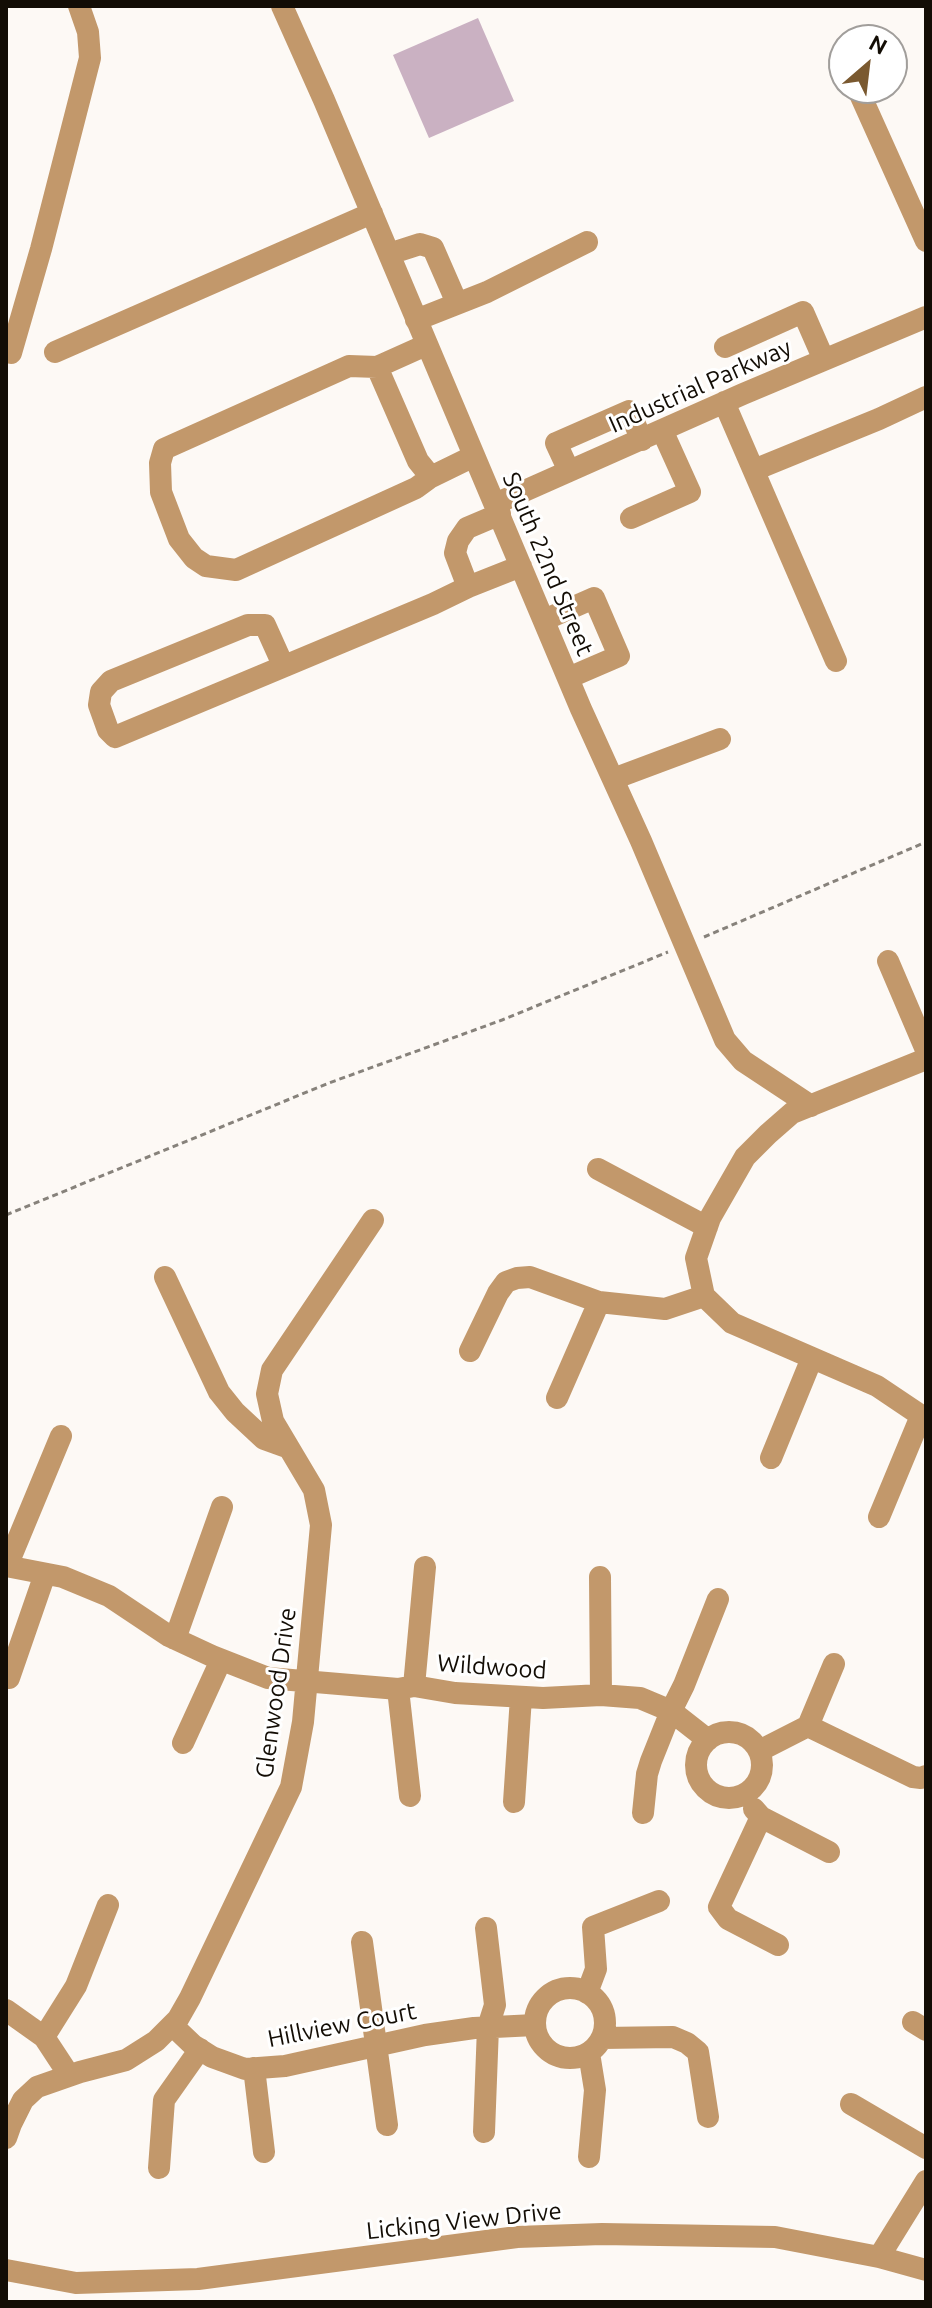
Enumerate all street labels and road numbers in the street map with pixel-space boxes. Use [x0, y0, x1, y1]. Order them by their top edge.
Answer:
street label: Industrial Parkway [604, 333, 796, 439]
street label: South 22nd Street [496, 468, 600, 660]
street label: Glenwood Drive [250, 1606, 302, 1780]
street label: Wildwood [436, 1649, 548, 1685]
street label: Hillview Court [265, 1996, 419, 2054]
street label: Licking View Drive [365, 2196, 563, 2246]

